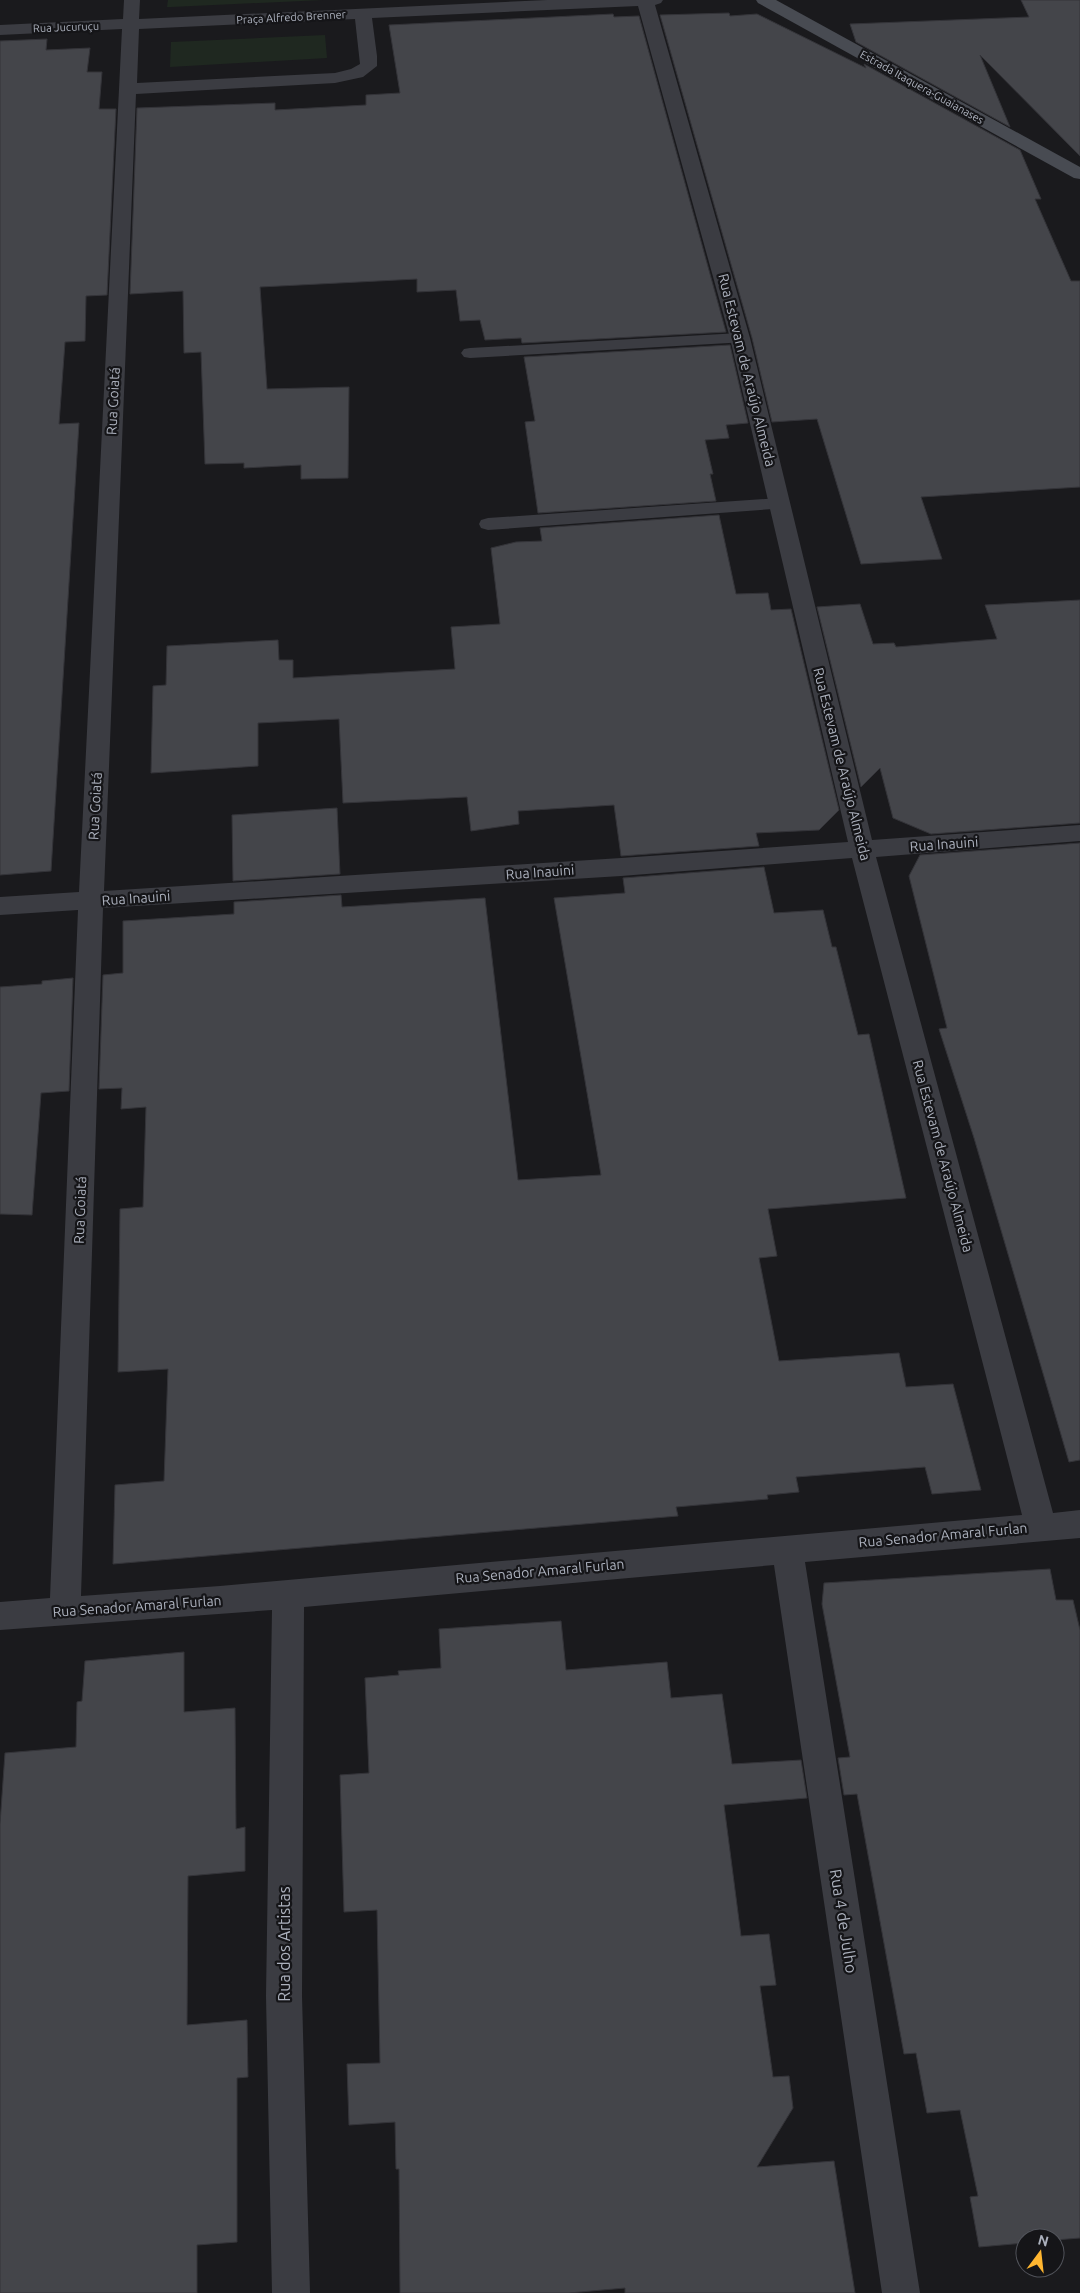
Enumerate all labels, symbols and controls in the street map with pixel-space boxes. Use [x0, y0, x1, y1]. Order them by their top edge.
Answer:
street label: Praça Alfredo Brenner [236, 8, 347, 26]
street label: Rua Jucuruçu [33, 20, 99, 34]
street label: Estrada Itaquera-Guaianases [858, 48, 986, 126]
street label: Rua Estevam de Araújo Almeida [715, 272, 779, 468]
street label: Rua Goiatá [103, 367, 123, 435]
street label: Rua Estevam de Araújo Almeida [810, 666, 874, 862]
street label: Rua Goiatá [85, 772, 105, 840]
street label: Rua Inauini [909, 834, 979, 854]
street label: Rua Inauini [505, 862, 575, 882]
street label: Rua Inauini [101, 888, 171, 908]
street label: Rua Estevam de Araújo Almeida [910, 1058, 976, 1254]
street label: Rua Goiatá [71, 1176, 89, 1244]
street label: Rua Senador Amaral Furlan [858, 1520, 1028, 1550]
street label: Rua Senador Amaral Furlan [455, 1556, 625, 1586]
street label: Rua Senador Amaral Furlan [52, 1592, 222, 1620]
street label: Rua 4 de Julho [827, 1868, 861, 1974]
street label: Rua dos Artistas [275, 1886, 293, 2002]
north arrow [1015, 2228, 1065, 2278]
text: N [1036, 2231, 1050, 2250]

